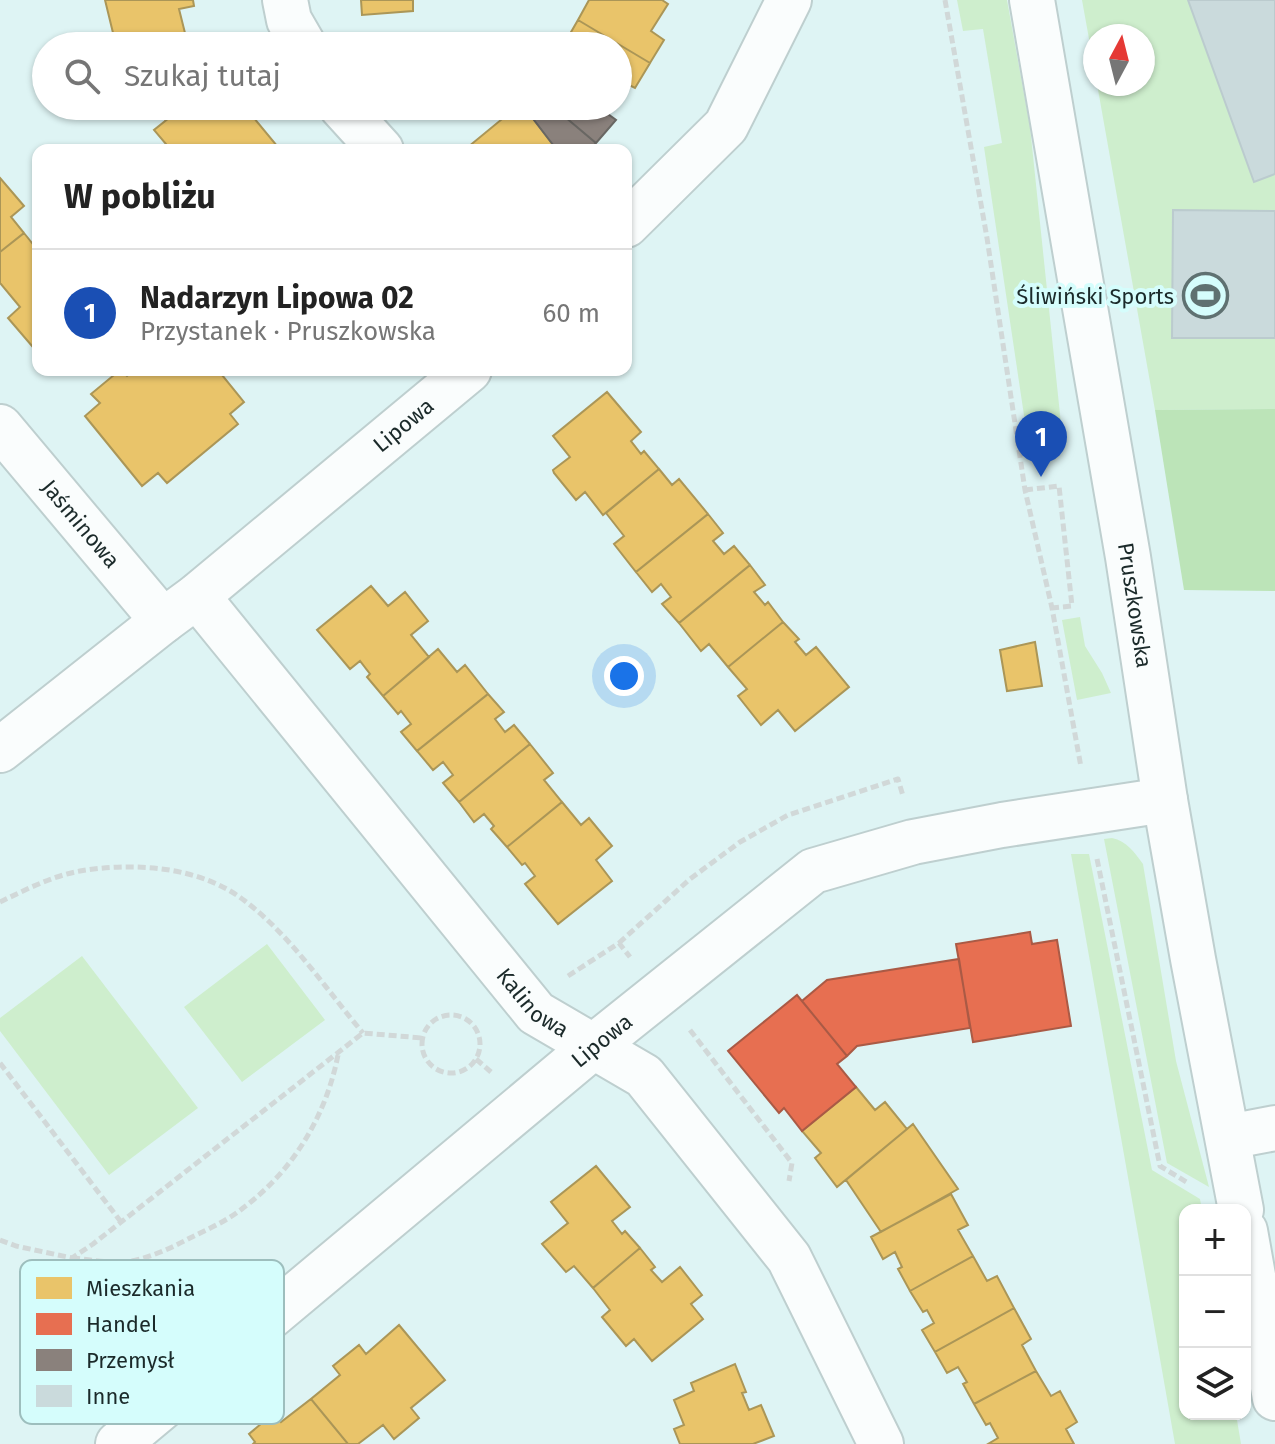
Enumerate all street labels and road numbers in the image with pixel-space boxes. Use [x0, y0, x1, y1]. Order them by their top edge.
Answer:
street label: Lipowa [368, 392, 439, 458]
street label: Jaśminowa [36, 474, 125, 573]
street label: Pruszkowska [1112, 541, 1158, 670]
street label: Kalinowa [491, 962, 574, 1043]
street label: Lipowa [566, 1008, 638, 1073]

